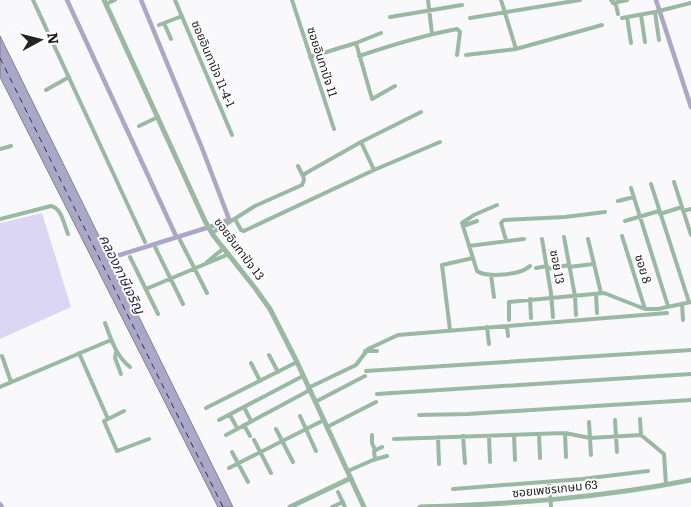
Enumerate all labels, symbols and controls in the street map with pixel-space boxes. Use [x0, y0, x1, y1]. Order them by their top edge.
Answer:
north arrow [15, 15, 65, 65]
street label: ซอยอินทาปัจ 11-4-1 [187, 17, 240, 110]
street label: ซอยอินทาปัจ 11 [303, 24, 343, 99]
text: N [43, 31, 65, 46]
street label: ซอยอินทาปัจ 13 [210, 213, 269, 284]
water label: คลองภาษีเจริญ [95, 231, 151, 318]
street label: ซอย 13 [546, 248, 570, 285]
street label: ซอย 8 [631, 252, 657, 286]
street label: ซอยเพชรเกษม 63 [511, 475, 599, 501]

